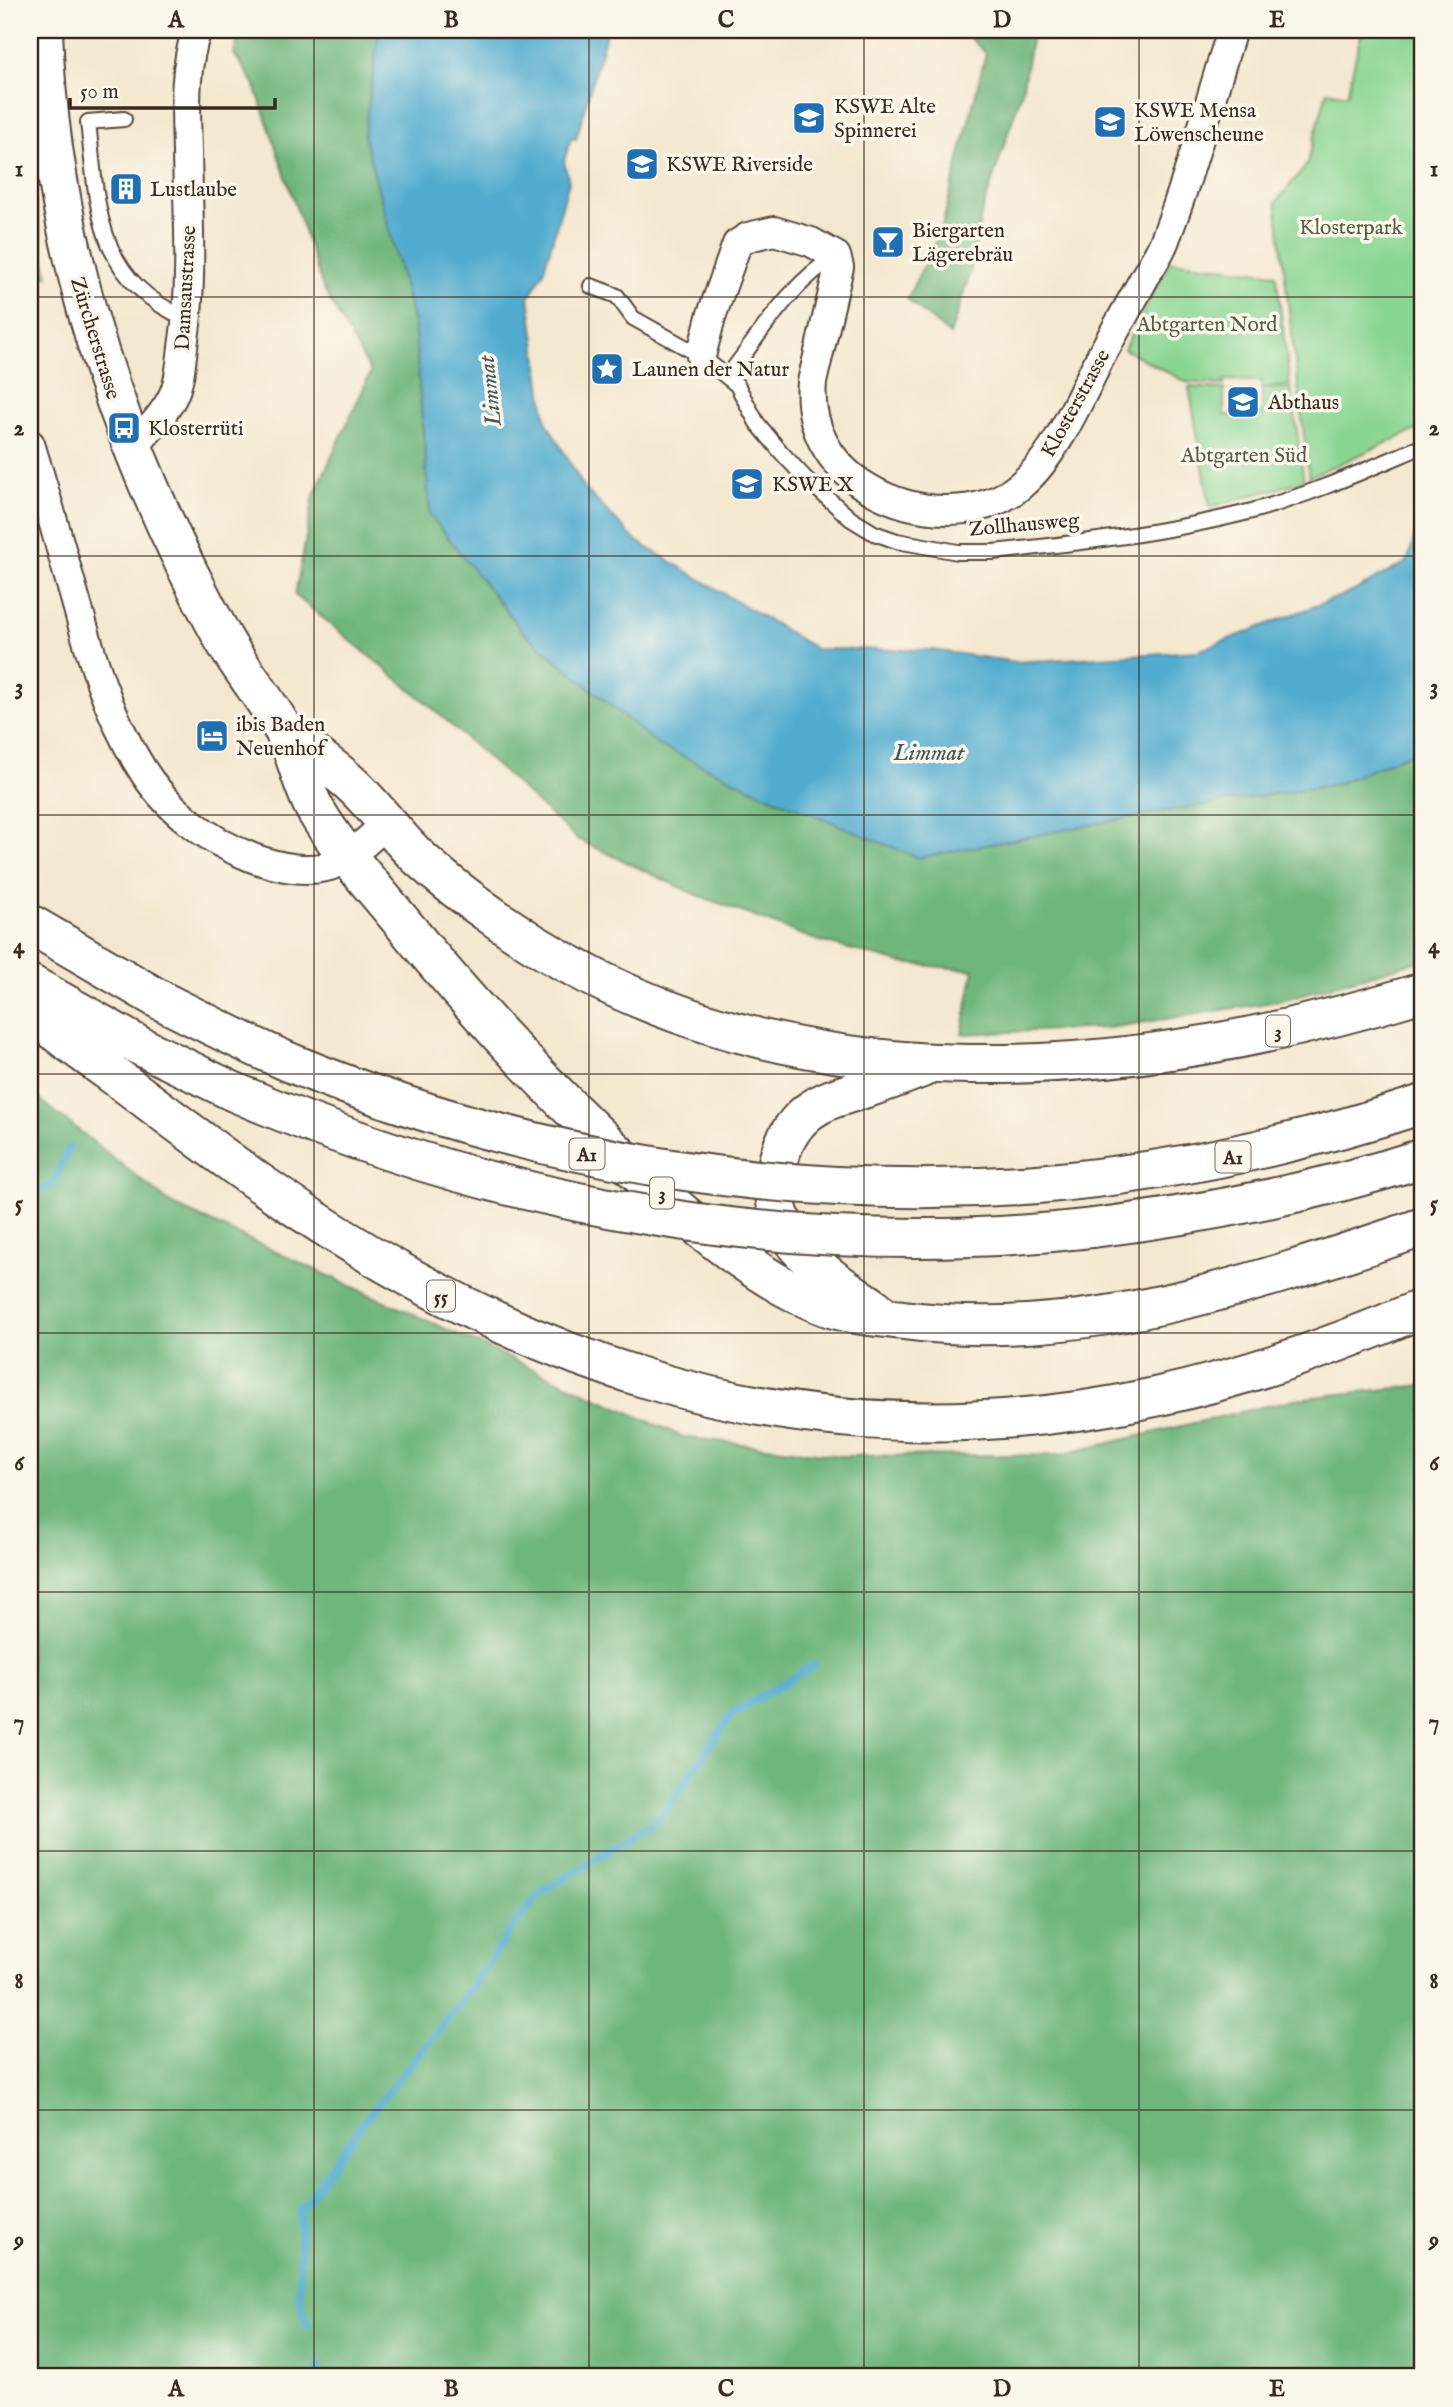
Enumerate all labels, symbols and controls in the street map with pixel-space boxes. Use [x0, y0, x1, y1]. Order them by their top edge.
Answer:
text: A [167, 6, 185, 35]
text: B [443, 6, 459, 35]
text: C [718, 6, 735, 35]
text: D [993, 6, 1011, 35]
text: E [1269, 6, 1285, 35]
scale bar [70, 66, 275, 110]
text: 50 m [80, 79, 119, 106]
place label: KSWE Alte Spinnerei [834, 94, 936, 145]
place label: KSWE Mensa Löwenscheune [1134, 98, 1264, 149]
school or university icon: KSWE Alte Spinnerei [790, 99, 828, 137]
school or university icon: KSWE Mensa Löwenscheune [1091, 103, 1129, 141]
school or university icon: KSWE Riverside [623, 145, 661, 183]
place label: KSWE Riverside [666, 152, 813, 179]
text: 1 [15, 155, 23, 184]
text: 1 [1430, 155, 1438, 184]
building icon: Lustlaube [107, 170, 145, 208]
place label: Lustlaube [150, 177, 237, 204]
park label: Klosterpark [1299, 215, 1403, 242]
place label: Biergarten Lägerebräu [912, 218, 1013, 269]
bar icon: Biergarten Lägerebräu [869, 223, 907, 261]
street label: Damsaustrasse [170, 224, 203, 351]
street label: Zürcherstrasse [63, 274, 126, 403]
park label: Abtgarten Nord [1135, 312, 1278, 339]
street label: Klosterstrasse [1035, 344, 1117, 463]
place icon: Launen der Natur [588, 350, 626, 388]
water label: Limmat [472, 353, 509, 429]
place label: Launen der Natur [632, 357, 789, 384]
school or university icon: Abthaus [1224, 383, 1262, 421]
place label: Abthaus [1267, 390, 1339, 417]
bus stop icon: Klosterrüti [105, 409, 143, 447]
text: 2 [14, 414, 25, 443]
text: 2 [1429, 414, 1440, 443]
place label: Klosterrüti [148, 416, 244, 443]
park label: Abtgarten Süd [1180, 443, 1308, 470]
school or university icon: KSWE X [728, 465, 766, 503]
place label: KSWE X [772, 472, 854, 499]
street label: Zollhausweg [968, 507, 1081, 544]
text: 3 [15, 673, 23, 702]
text: 3 [1430, 673, 1438, 702]
place label: ibis Baden Neuenhof [236, 712, 328, 763]
hotel icon: ibis Baden Neuenhof [193, 717, 231, 755]
water label: Limmat [893, 739, 966, 768]
text: 4 [13, 932, 25, 961]
text: 4 [1428, 932, 1440, 961]
road number: 3 [1266, 1015, 1290, 1046]
road number: A1 [570, 1138, 604, 1170]
road number: A1 [1216, 1142, 1250, 1172]
road number: 3 [650, 1177, 674, 1208]
text: 5 [15, 1190, 24, 1219]
text: 5 [1430, 1190, 1439, 1219]
road number: 55 [427, 1280, 455, 1312]
text: 6 [14, 1449, 25, 1478]
text: 6 [1429, 1449, 1440, 1478]
text: 7 [14, 1708, 24, 1737]
text: 7 [1429, 1708, 1439, 1737]
text: 8 [14, 1967, 24, 1996]
text: 8 [1429, 1967, 1439, 1996]
text: 9 [13, 2226, 24, 2255]
text: 9 [1428, 2226, 1439, 2255]
text: A [167, 2375, 185, 2404]
text: B [443, 2375, 459, 2404]
text: C [718, 2375, 735, 2404]
text: D [993, 2375, 1011, 2404]
text: E [1269, 2375, 1285, 2404]

